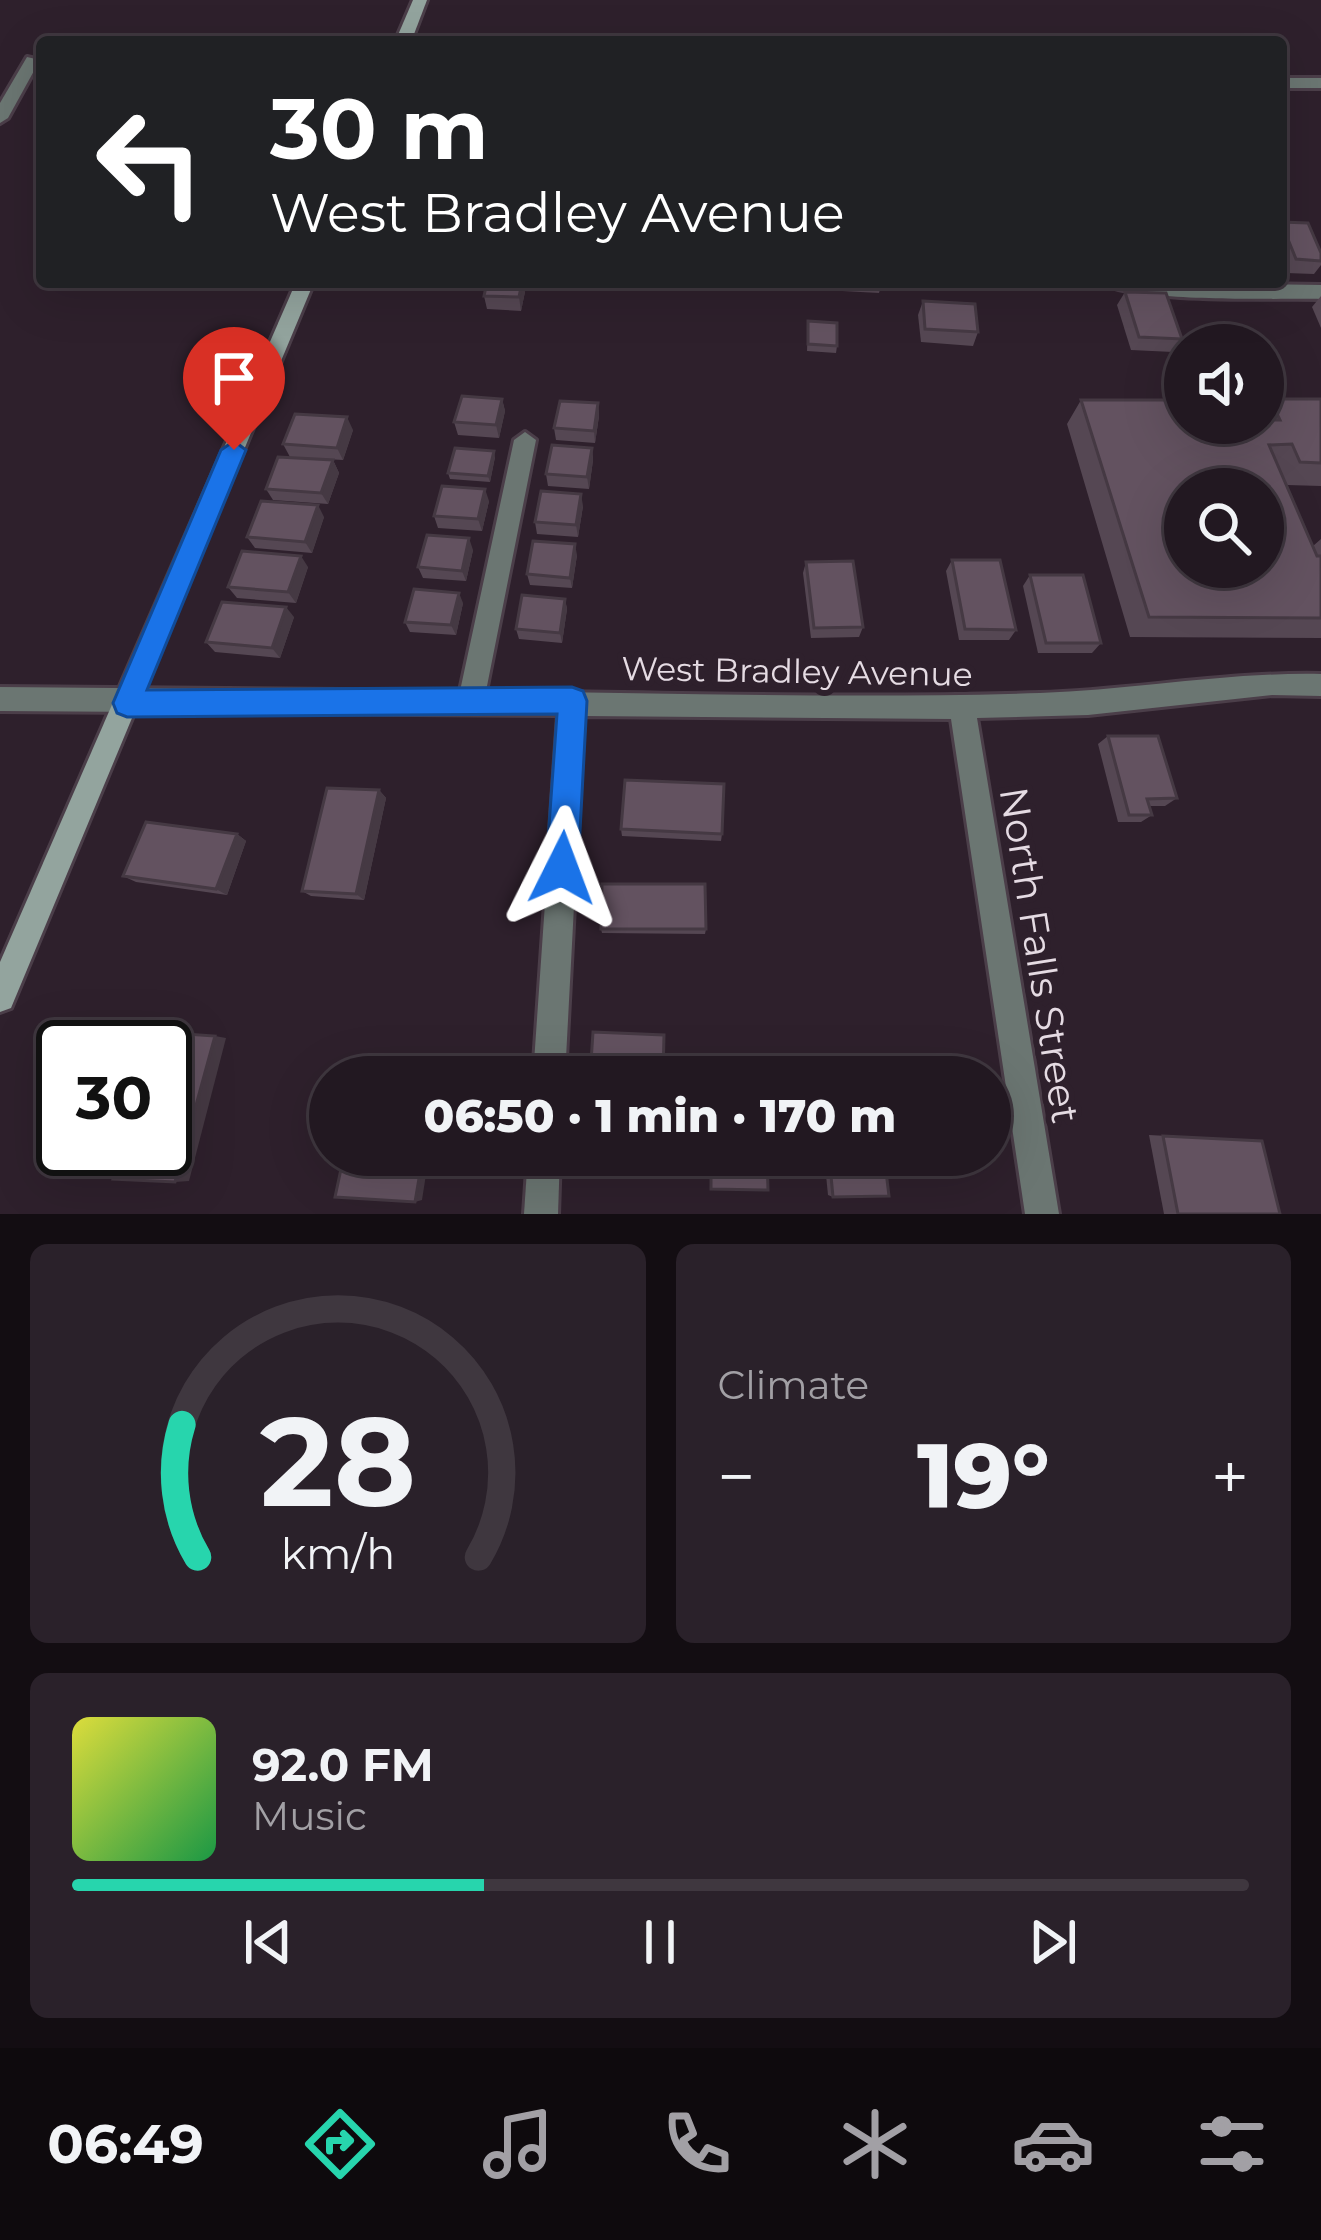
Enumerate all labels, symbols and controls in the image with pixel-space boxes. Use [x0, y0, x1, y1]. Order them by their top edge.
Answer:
text: 30 m [270, 78, 489, 180]
icon: left [72, 84, 228, 240]
text: West Bradley Avenue [270, 180, 845, 246]
map controls [1164, 324, 1284, 588]
button: sound [1164, 324, 1284, 444]
pin [183, 327, 285, 450]
icon: arrive [201, 345, 267, 411]
button: search [1164, 468, 1284, 588]
street label: West Bradley Avenue [621, 648, 973, 694]
street label: North Falls Street [990, 783, 1090, 1127]
position arrow [499, 805, 625, 931]
speed limit sign: 30 [36, 1020, 192, 1176]
text: 06:50 · 1 min · 170 m [424, 1088, 896, 1143]
text: Climate [718, 1361, 869, 1409]
text: 28 [260, 1385, 416, 1537]
text: 19° [917, 1421, 1049, 1531]
text: − [718, 1436, 755, 1517]
text: + [1211, 1436, 1249, 1517]
text: km/h [281, 1526, 395, 1579]
text: 92.0 FM [252, 1737, 434, 1792]
text: Music [252, 1792, 367, 1840]
icon: previous [235, 1909, 301, 1975]
icon: pause [627, 1909, 693, 1975]
icon: next [1020, 1909, 1086, 1975]
icon: directions [298, 2102, 382, 2186]
icon: music [476, 2102, 560, 2186]
icon: phone [655, 2102, 739, 2186]
icon: climate [833, 2102, 917, 2186]
icon: car [1011, 2102, 1095, 2186]
icon: filters [1190, 2102, 1274, 2186]
text: 06:49 [47, 2111, 204, 2177]

